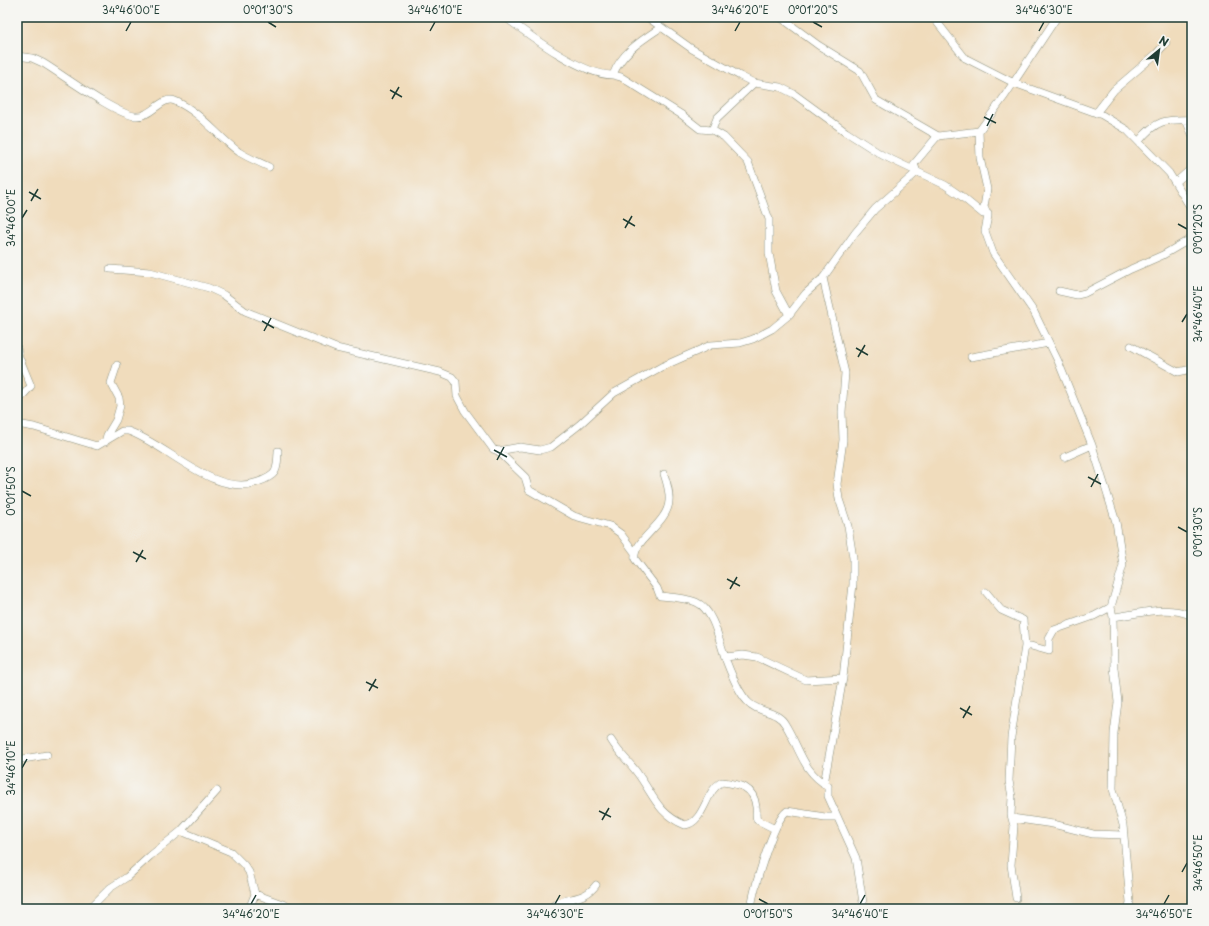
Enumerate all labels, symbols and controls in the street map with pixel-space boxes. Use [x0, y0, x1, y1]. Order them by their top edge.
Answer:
text: 34°46'00"E [102, 2, 160, 17]
text: 0°01'30"S [243, 2, 293, 17]
text: 34°46'10"E [407, 2, 463, 17]
text: 34°46'20"E [711, 2, 769, 17]
text: 0°01'20"S [788, 2, 838, 17]
text: 34°46'30"E [1015, 2, 1073, 17]
north arrow [1139, 30, 1179, 70]
text: N [1156, 31, 1172, 51]
text: 34°46'00"E [3, 189, 18, 247]
text: 0°01'20"S [1190, 204, 1205, 254]
text: 34°46'40"E [1190, 285, 1205, 343]
text: 0°01'50"S [3, 466, 18, 516]
text: 0°01'30"S [1190, 507, 1205, 557]
text: 34°46'10"E [3, 740, 18, 796]
text: 34°46'50"E [1190, 835, 1205, 891]
text: 34°46'20"E [222, 906, 280, 921]
text: 34°46'30"E [526, 906, 584, 921]
text: 0°01'50"S [743, 906, 793, 921]
text: 34°46'40"E [831, 906, 889, 921]
text: 34°46'50"E [1136, 906, 1192, 921]

